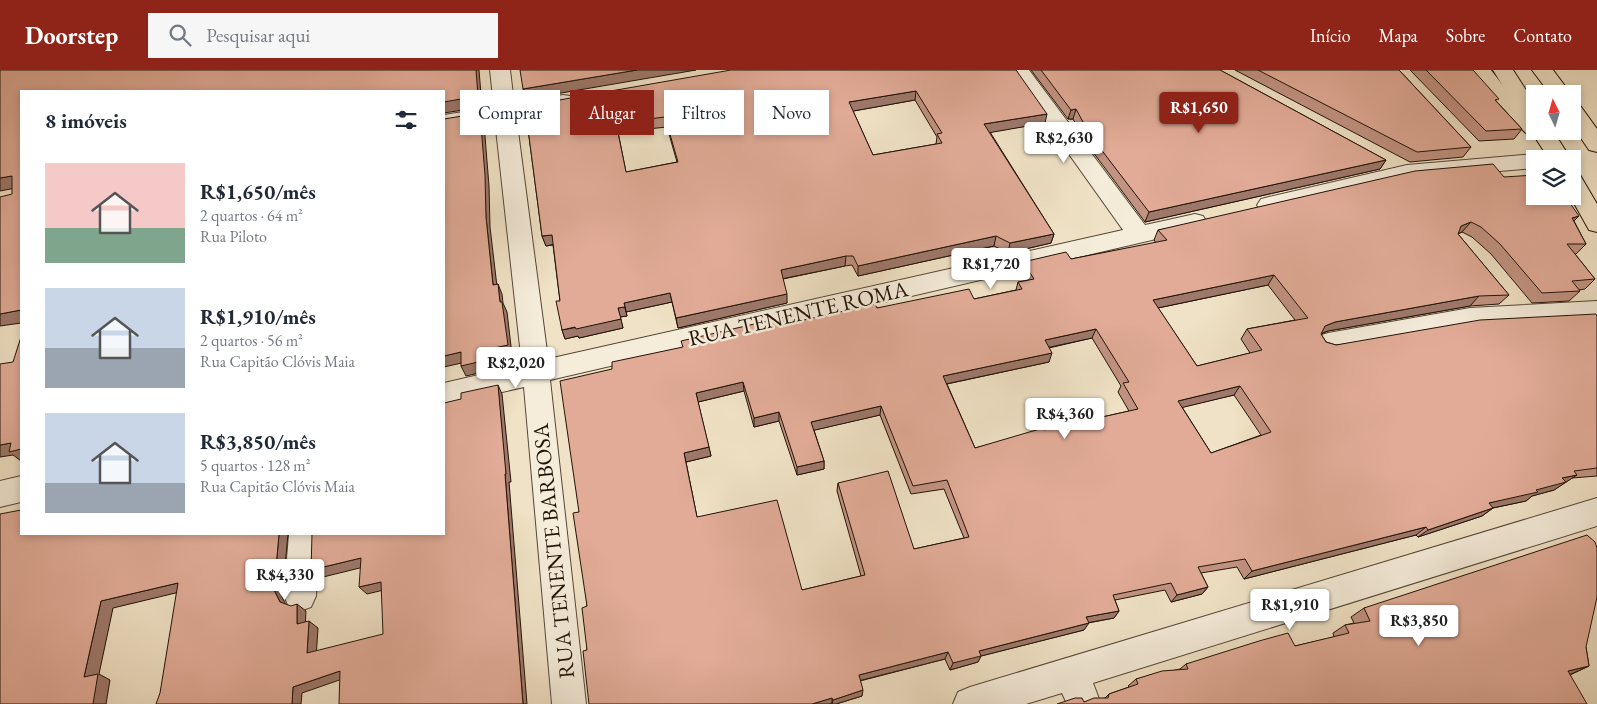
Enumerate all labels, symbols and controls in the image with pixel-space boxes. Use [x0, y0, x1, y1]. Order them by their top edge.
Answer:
search box [148, 13, 498, 58]
text: Doorstep [25, 20, 118, 51]
icon: search [166, 21, 194, 49]
text: Pesquisar aqui [206, 23, 310, 48]
text: Início [1310, 24, 1351, 47]
text: Mapa [1379, 24, 1418, 47]
text: Sobre [1446, 24, 1485, 47]
text: Contato [1513, 24, 1572, 47]
north arrow [1526, 85, 1581, 140]
map controls [1526, 85, 1581, 205]
chip: Comprar [460, 90, 560, 135]
chip: Alugar [570, 90, 654, 135]
chip: Filtros [664, 90, 744, 135]
chip: Novo [754, 90, 829, 135]
pin: R$1,650 [1153, 92, 1245, 134]
text: R$1,650 [1170, 97, 1228, 118]
icon: filters [392, 106, 420, 134]
text: 8 imóveis [45, 107, 127, 134]
pin: R$2,630 [1018, 122, 1110, 164]
text: R$2,630 [1035, 127, 1093, 148]
button: layers [1526, 150, 1581, 205]
text: R$1,650/mês [200, 178, 316, 205]
icon: home [85, 183, 145, 243]
text: 2 quartos · 64 m² [200, 205, 303, 226]
text: Rua Piloto [200, 226, 267, 247]
pin: R$1,720 [945, 248, 1037, 290]
text: R$1,720 [962, 253, 1020, 274]
street label: RUA TENENTE ROMA [685, 274, 912, 353]
text: R$1,910/mês [200, 303, 316, 330]
icon: home [85, 308, 145, 368]
text: 2 quartos · 56 m² [200, 330, 303, 351]
pin: R$2,020 [470, 346, 562, 389]
text: Rua Capitão Clóvis Maia [200, 351, 355, 372]
text: R$2,020 [487, 352, 545, 373]
pin: R$4,360 [1019, 398, 1111, 440]
text: R$4,360 [1036, 403, 1094, 424]
street label: RUA TENENTE BARBOSA [526, 421, 581, 680]
text: R$3,850/mês [200, 428, 316, 455]
icon: home [85, 433, 145, 493]
text: 5 quartos · 128 m² [200, 455, 311, 476]
text: Rua Capitão Clóvis Maia [200, 476, 355, 497]
pin: R$4,330 [239, 558, 331, 601]
text: R$4,330 [256, 564, 314, 585]
pin: R$1,910 [1244, 588, 1336, 631]
text: R$1,910 [1261, 594, 1319, 615]
pin: R$3,850 [1373, 604, 1465, 647]
text: R$3,850 [1390, 610, 1448, 631]

